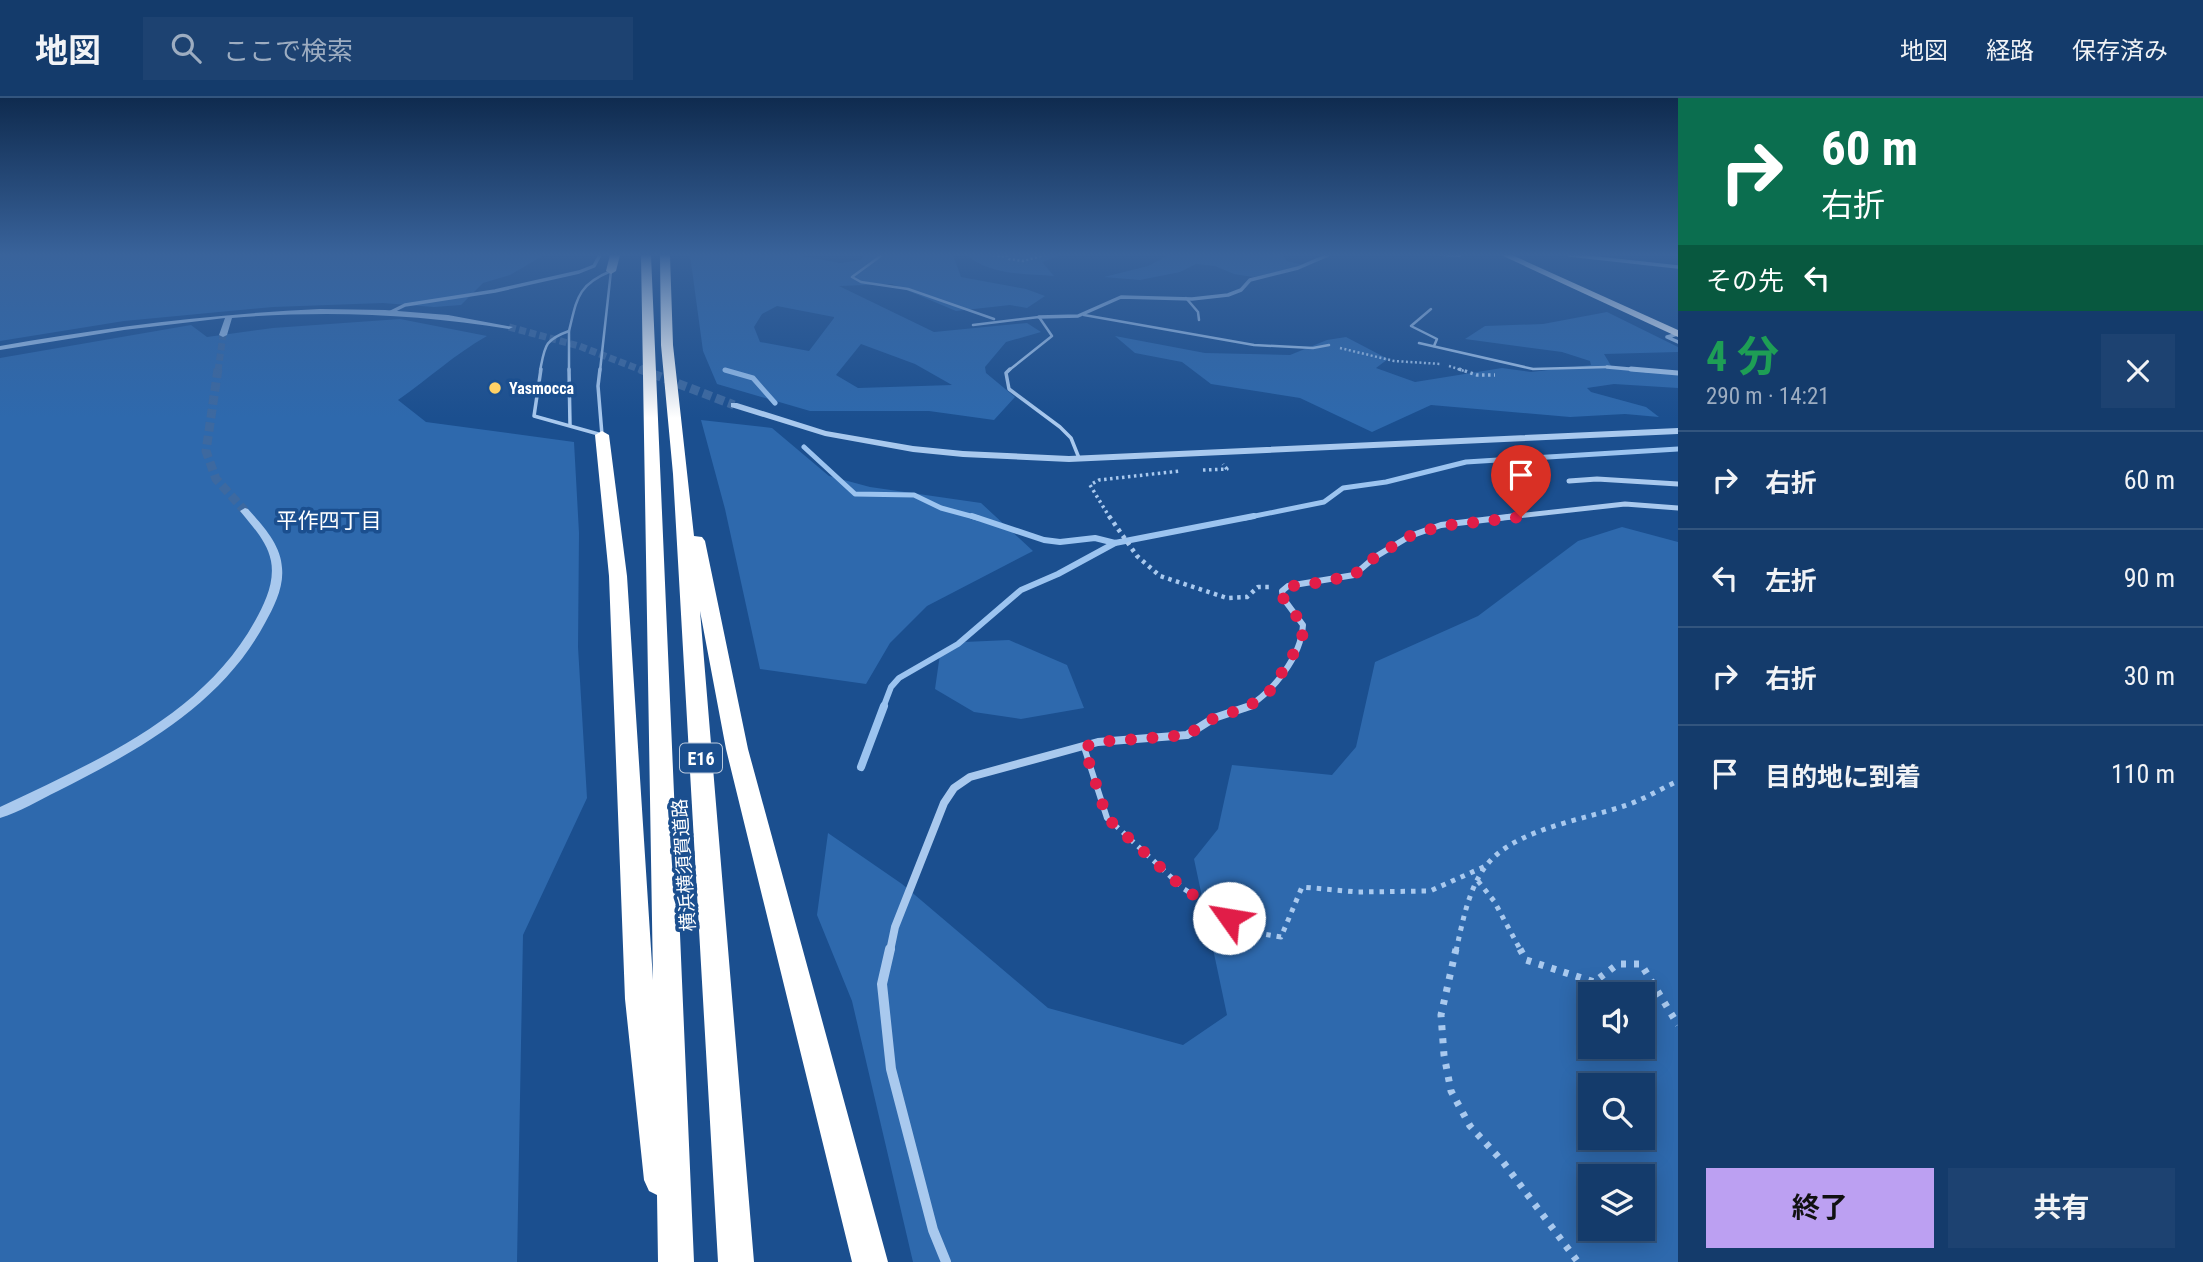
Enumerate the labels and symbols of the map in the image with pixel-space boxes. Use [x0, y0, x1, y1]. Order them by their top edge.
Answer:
place label: Yasmocca [509, 379, 575, 398]
marker: Yasmocca [487, 380, 503, 396]
pin [1491, 445, 1551, 517]
district label: 平作四丁目 [277, 509, 382, 533]
road number: E16 [680, 744, 722, 772]
street label: 横浜横須賀道路 [668, 798, 700, 932]
position arrow [1192, 881, 1266, 955]

